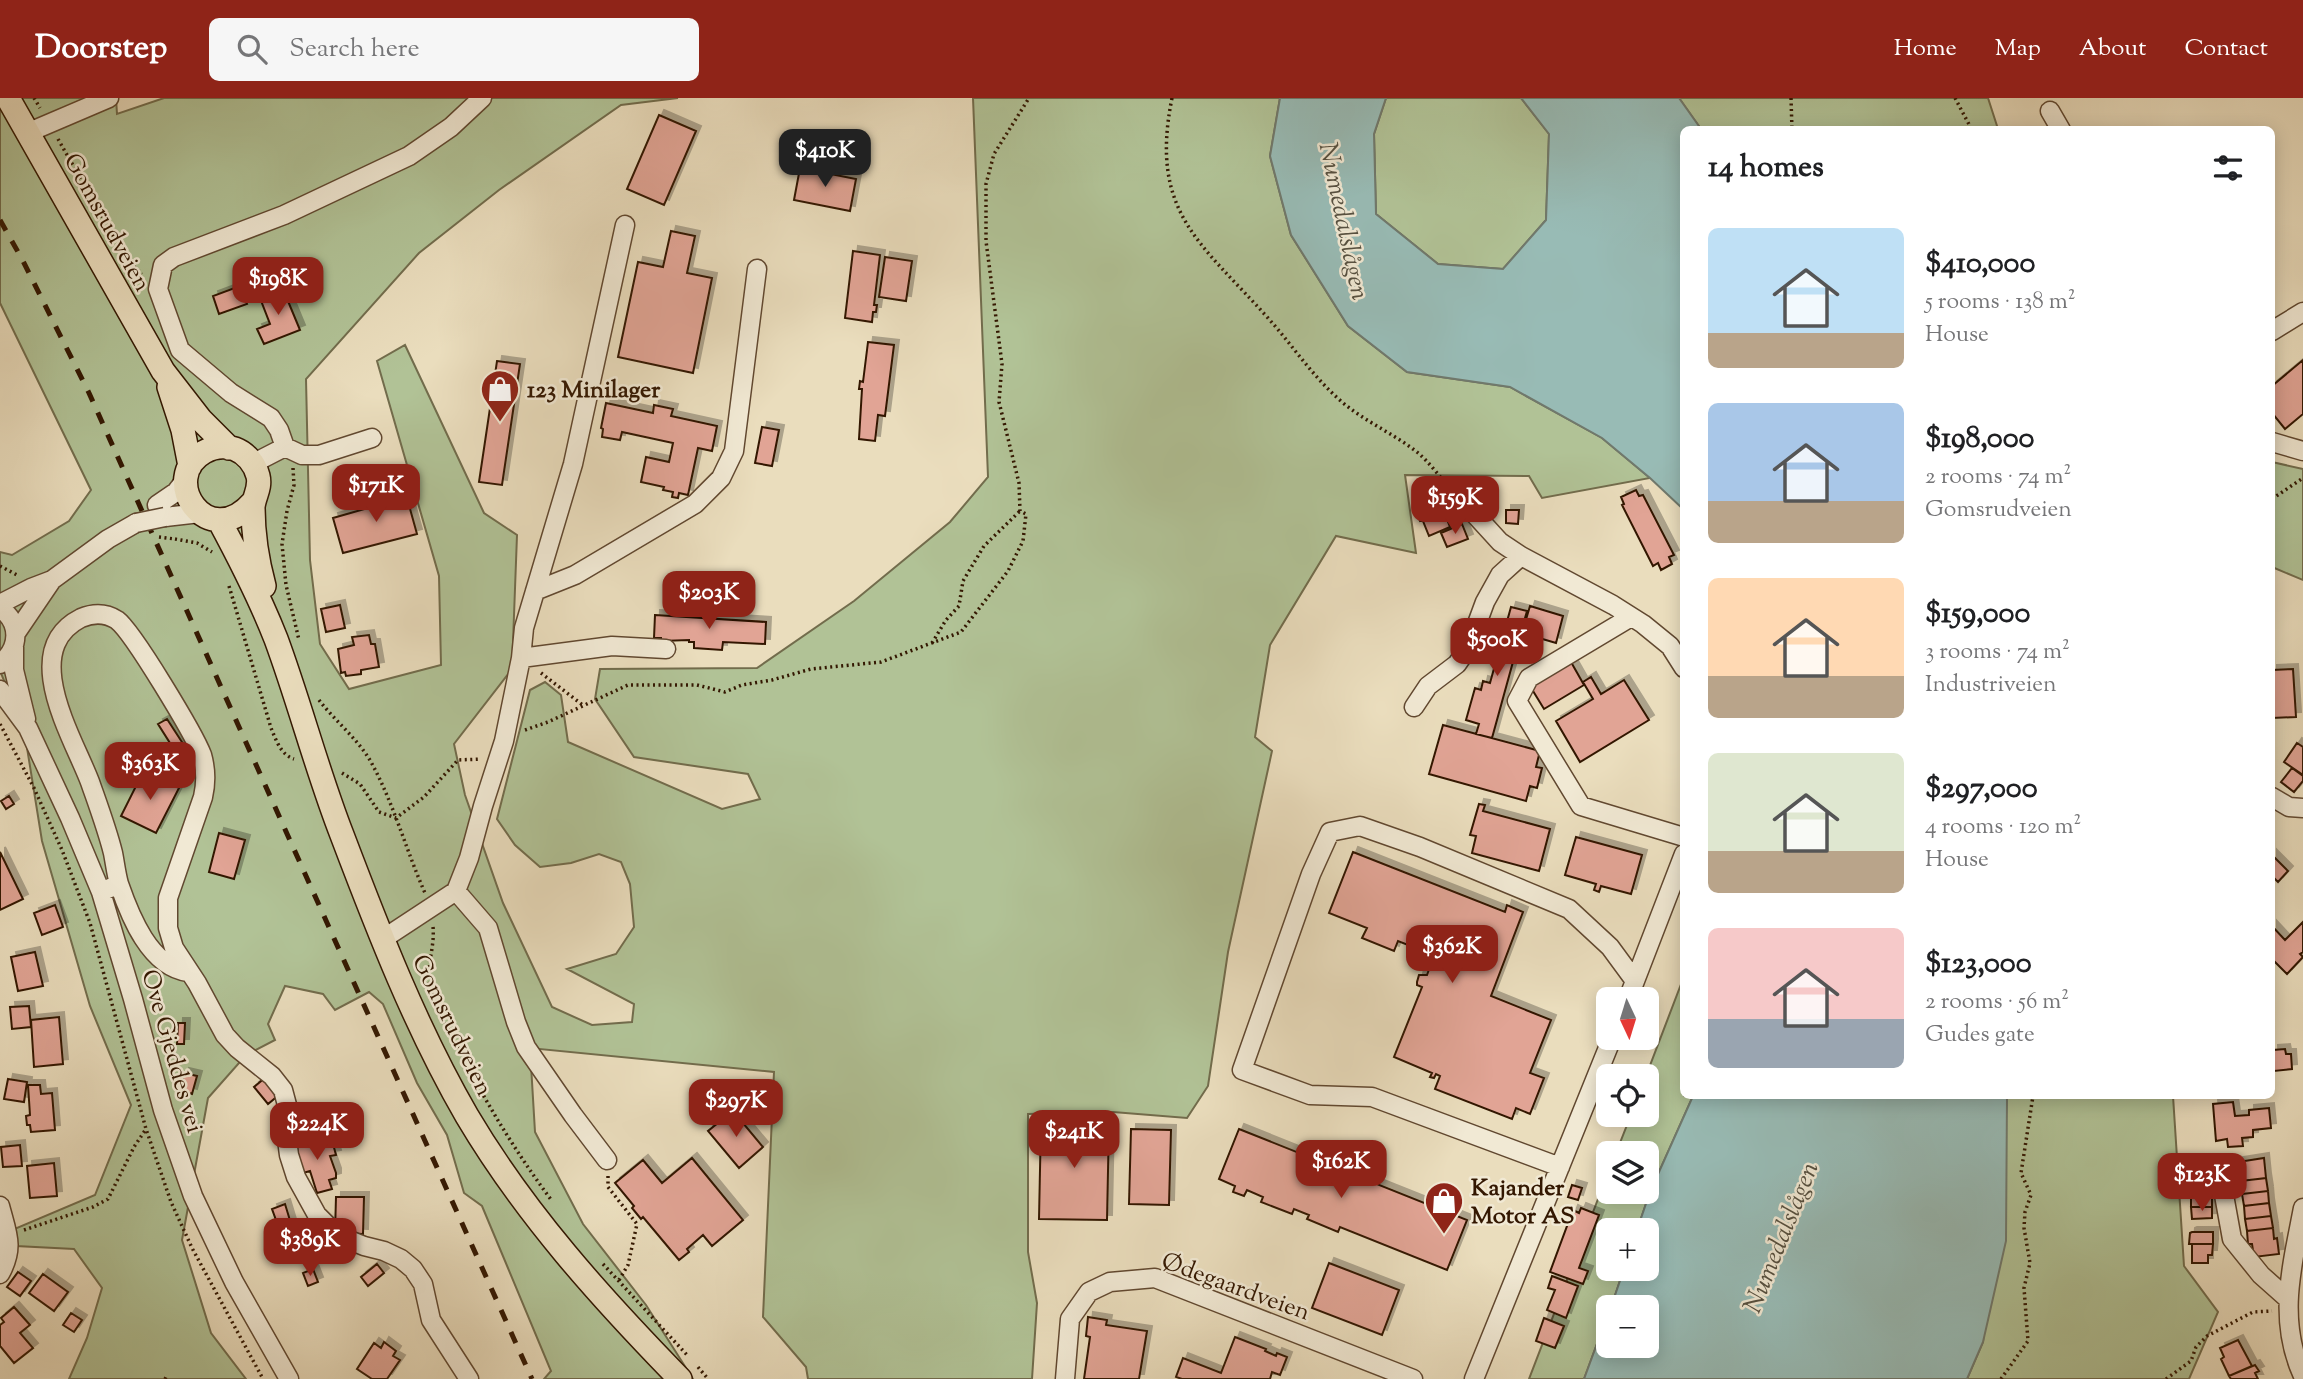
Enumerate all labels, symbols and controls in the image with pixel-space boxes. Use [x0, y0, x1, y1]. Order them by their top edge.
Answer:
search box [209, 18, 699, 81]
text: Doorstep [35, 25, 167, 73]
icon: search [233, 30, 271, 68]
text: Search here [289, 31, 420, 68]
text: Home [1894, 32, 1957, 66]
text: Map [1995, 32, 2041, 66]
text: About [2079, 32, 2146, 66]
text: Contact [2184, 32, 2268, 66]
pin: $410K [776, 130, 874, 189]
text: $410K [795, 135, 855, 168]
water label: Numedalslågen [1308, 139, 1377, 304]
text: 14 homes [1708, 147, 1824, 190]
street label: Gomsrudveien [54, 148, 158, 298]
icon: filters [2209, 149, 2247, 187]
text: $410,000 [1925, 243, 2035, 286]
icon: home [1764, 256, 1848, 340]
pin: $198K [229, 258, 327, 317]
text: $198K [248, 263, 308, 296]
text: 5 rooms · 138 m² [1925, 286, 2076, 319]
text: House [1925, 319, 1989, 352]
shop icon: 123 Minilager [479, 368, 521, 423]
place label: 123 Minilager [527, 374, 661, 408]
text: $198,000 [1925, 418, 2034, 461]
icon: home [1764, 431, 1848, 515]
text: 2 rooms · 74 m² [1925, 461, 2071, 494]
pin: $171K [327, 464, 425, 524]
text: $171K [348, 470, 404, 503]
pin: $159K [1406, 476, 1504, 536]
text: $159K [1427, 482, 1483, 515]
text: Gomsrudveien [1925, 494, 2072, 527]
pin: $203K [660, 572, 758, 631]
text: $203K [678, 577, 740, 610]
text: $159,000 [1925, 593, 2030, 636]
icon: home [1764, 606, 1848, 690]
pin: $500K [1448, 618, 1546, 678]
text: $500K [1466, 624, 1528, 657]
text: 3 rooms · 74 m² [1925, 636, 2070, 669]
text: Industriveien [1925, 669, 2057, 702]
pin: $363K [101, 742, 199, 802]
text: $363K [121, 748, 179, 781]
text: $297,000 [1925, 768, 2038, 811]
icon: home [1764, 781, 1848, 865]
text: 4 rooms · 120 m² [1925, 811, 2081, 844]
text: House [1925, 844, 1989, 877]
pin: $362K [1403, 926, 1501, 985]
text: $362K [1422, 931, 1482, 964]
text: $123,000 [1925, 943, 2032, 986]
street label: Gomsrudveien [402, 950, 500, 1102]
icon: home [1764, 956, 1848, 1040]
street label: Ove Gjeddes vei [132, 966, 211, 1137]
text: 2 rooms · 56 m² [1925, 986, 2069, 1019]
north arrow [1596, 987, 1659, 1050]
map controls [1596, 987, 1659, 1358]
text: Gudes gate [1925, 1019, 2035, 1052]
button: locate [1596, 1064, 1659, 1127]
pin: $297K [687, 1080, 785, 1139]
text: $297K [705, 1085, 767, 1118]
pin: $224K [268, 1102, 366, 1162]
text: $224K [286, 1108, 348, 1141]
pin: $241K [1025, 1110, 1123, 1170]
text: $241K [1044, 1116, 1104, 1149]
pin: $162K [1292, 1140, 1390, 1200]
button: layers [1596, 1141, 1659, 1204]
text: $162K [1312, 1146, 1370, 1179]
pin: $123K [2153, 1154, 2251, 1213]
water label: Numedalslågen [1735, 1157, 1830, 1319]
text: $123K [2174, 1159, 2230, 1192]
place label: Kajander Motor AS [1471, 1172, 1575, 1234]
shop icon: Kajander Motor AS [1423, 1180, 1465, 1235]
pin: $389K [261, 1218, 359, 1278]
button: + [1596, 1218, 1659, 1281]
text: $389K [280, 1224, 340, 1257]
street label: Ødegaardveien [1156, 1245, 1314, 1331]
button: − [1596, 1295, 1659, 1358]

